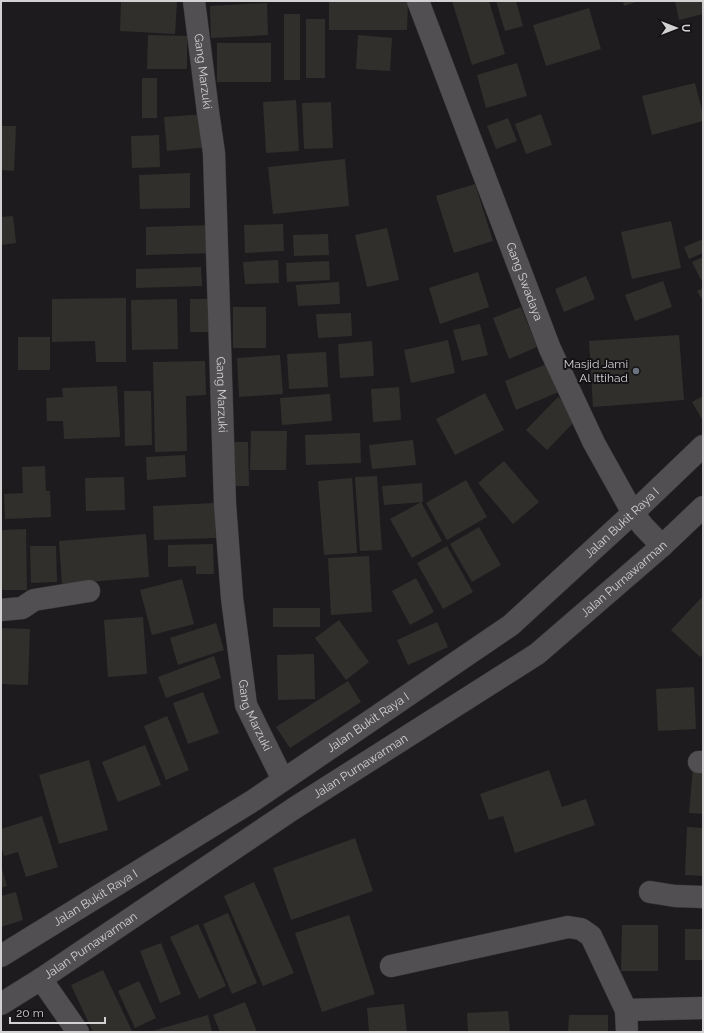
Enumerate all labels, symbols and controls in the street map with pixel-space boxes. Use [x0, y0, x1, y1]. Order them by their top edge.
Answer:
north arrow [656, 8, 696, 48]
text: U [679, 24, 692, 32]
street label: Gang Marzuki [191, 33, 215, 110]
street label: Gang Swadaya [503, 240, 546, 323]
street label: Gang Marzuki [213, 356, 230, 433]
place label: Masjid Jami Al Ittihad [564, 357, 628, 385]
marker: Masjid Jami Al Ittihad [631, 366, 641, 376]
street label: Jalan Bukit Raya I [582, 485, 662, 561]
street label: Jalan Purnawarman [578, 538, 670, 620]
street label: Gang Marzuki [236, 679, 275, 753]
street label: Jalan Bukit Raya I [324, 690, 412, 755]
street label: Jalan Purnawarman [311, 731, 410, 801]
street label: Jalan Bukit Raya I [51, 866, 140, 929]
street label: Jalan Purnawarman [41, 909, 140, 982]
scale bar [10, 999, 105, 1025]
text: 20 m [16, 1006, 44, 1020]

